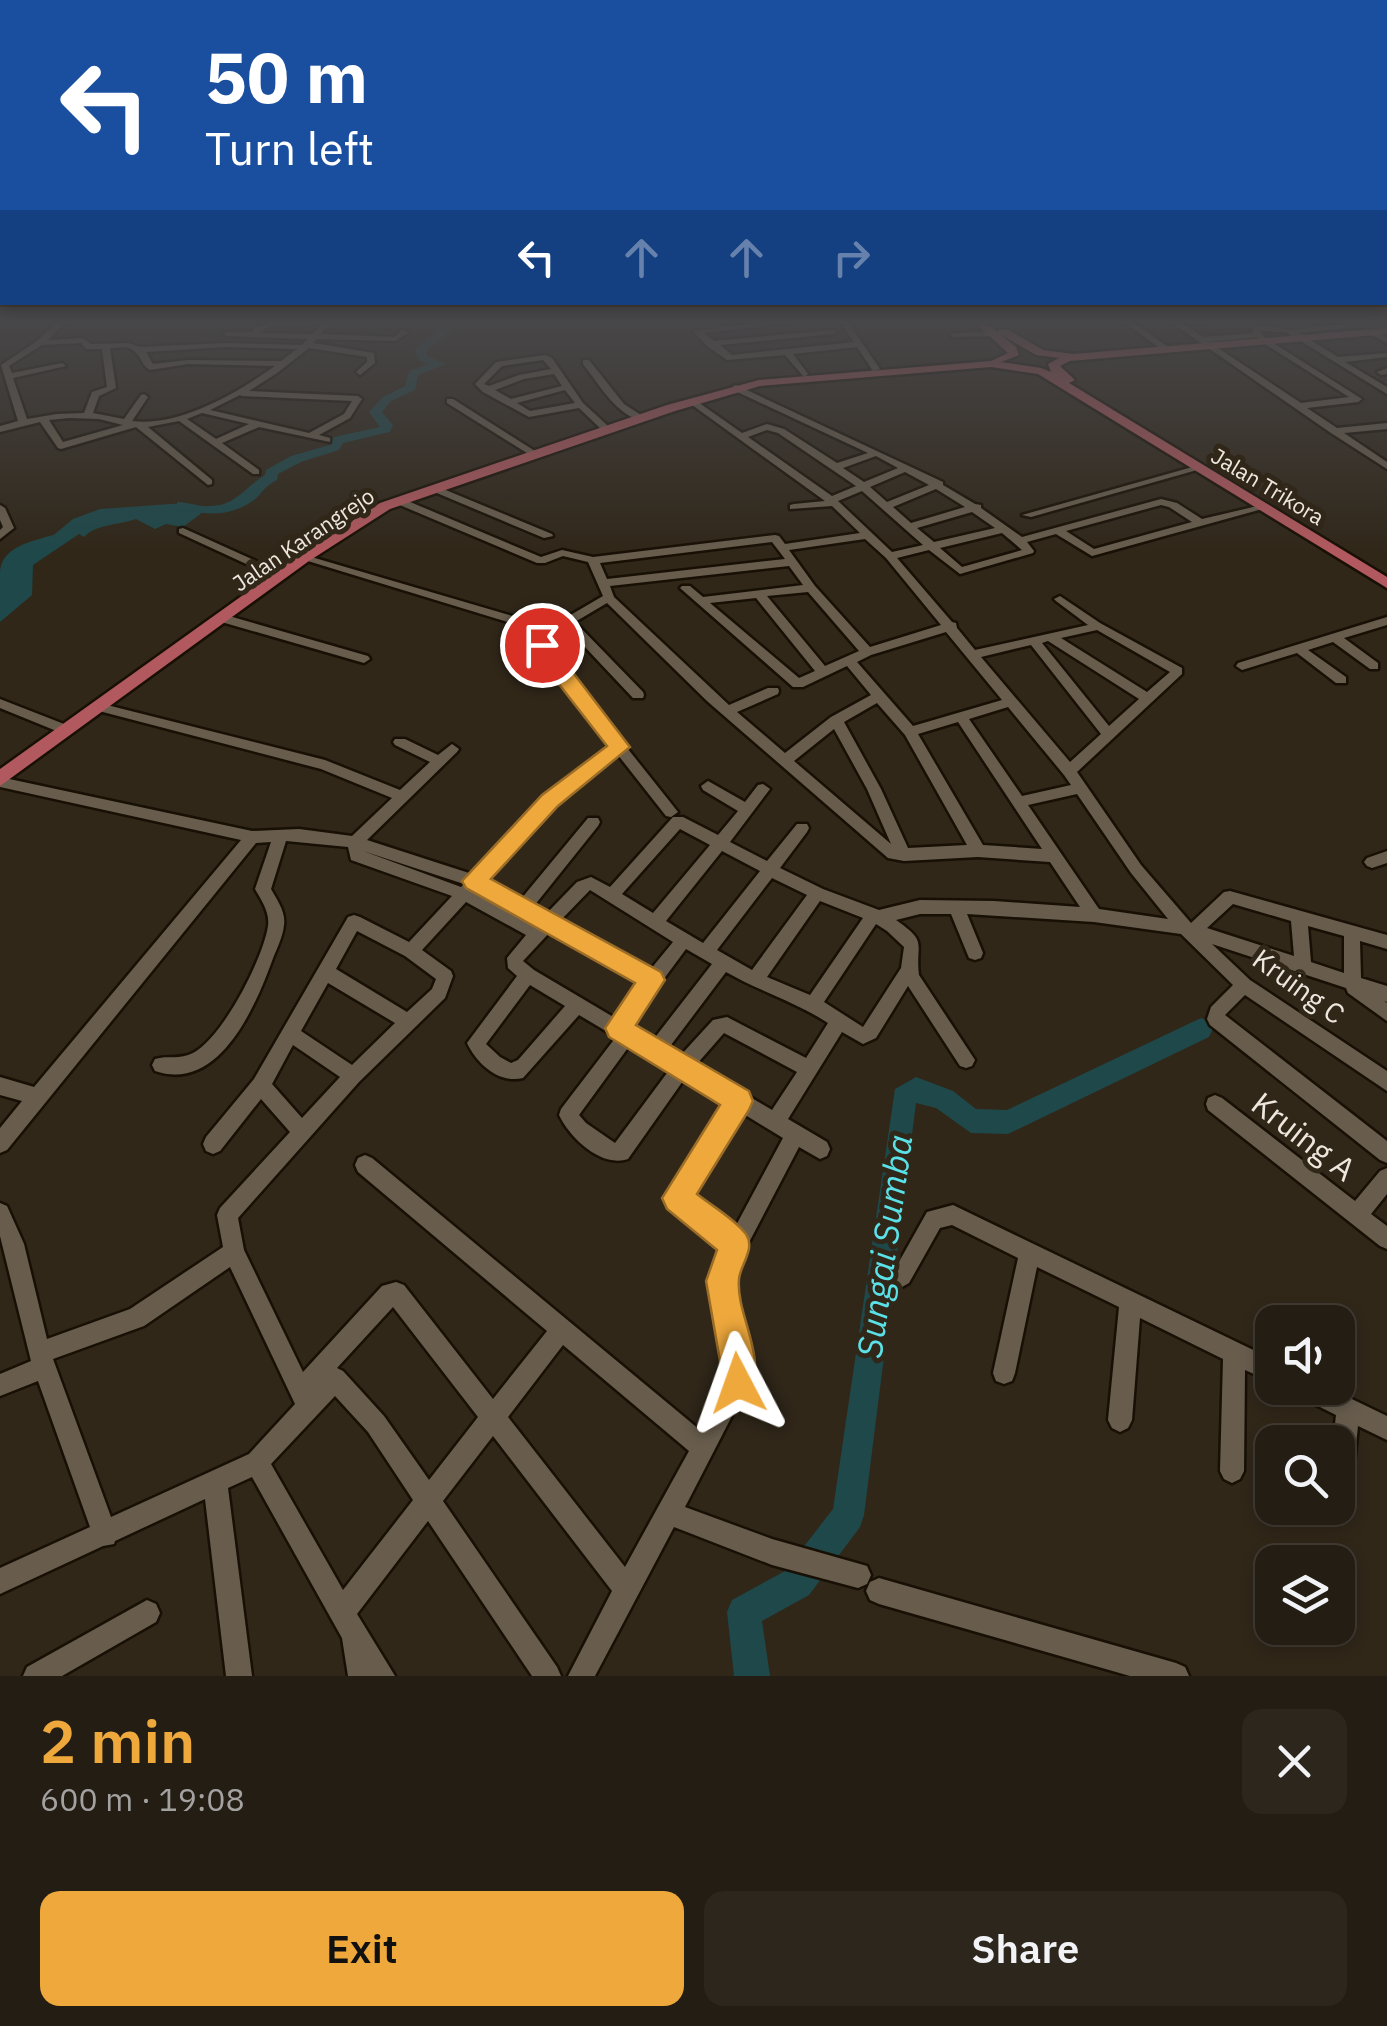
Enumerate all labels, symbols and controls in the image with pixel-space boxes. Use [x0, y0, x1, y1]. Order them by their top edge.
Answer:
text: 50 m [205, 31, 368, 122]
icon: left [40, 40, 170, 170]
text: Turn left [205, 119, 374, 177]
icon: left [509, 230, 564, 285]
icon: ahead [614, 230, 669, 285]
icon: ahead [719, 230, 774, 285]
icon: right [824, 230, 879, 285]
street label: Jalan Trikora [1206, 441, 1330, 531]
street label: Jalan Karangrejo [226, 481, 380, 597]
pin [500, 603, 585, 688]
icon: arrive [515, 618, 570, 673]
street label: Kruing C [1246, 940, 1352, 1032]
street label: Kruing A [1243, 1082, 1365, 1190]
water label: Sungai Sumba [846, 1131, 922, 1361]
map controls [1255, 1305, 1355, 1645]
button: sound [1255, 1305, 1355, 1405]
position arrow [686, 1331, 790, 1435]
button: search [1255, 1425, 1355, 1525]
button: layers [1255, 1545, 1355, 1645]
text: 2 min [40, 1701, 195, 1780]
button: close [1242, 1709, 1347, 1814]
text: 600 m · 19:08 [40, 1778, 245, 1820]
button: Exit [40, 1891, 684, 2006]
button: Share [704, 1891, 1347, 2006]

